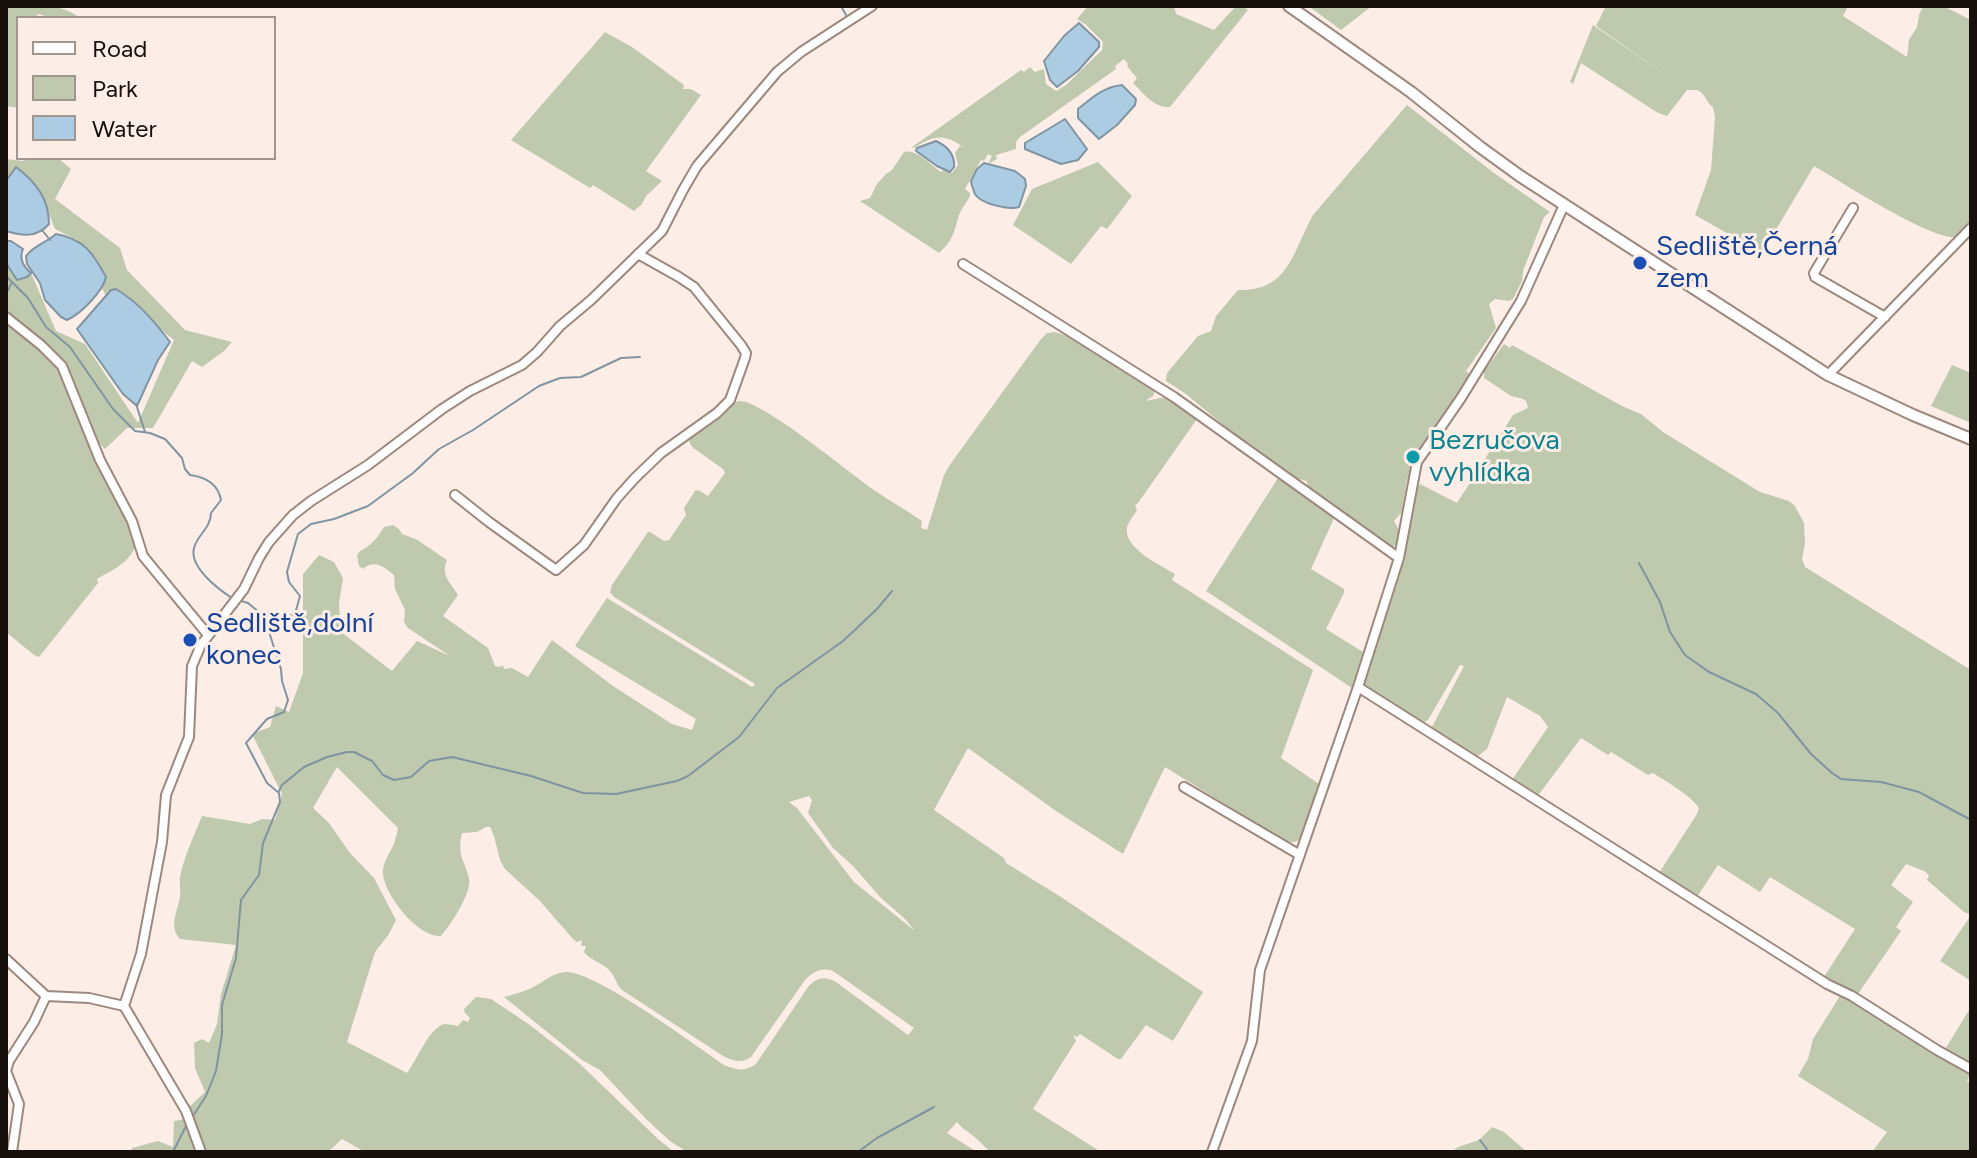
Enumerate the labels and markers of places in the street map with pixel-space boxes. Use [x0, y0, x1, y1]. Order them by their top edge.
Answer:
place label: Sedliště,Černá zem [1656, 230, 1838, 296]
marker: Sedliště,Černá zem [1631, 254, 1649, 272]
place label: Bezručova vyhlídka [1429, 424, 1560, 490]
marker: Bezručova vyhlídka [1404, 448, 1422, 466]
place label: Sedliště,dolní konec [206, 607, 374, 673]
marker: Sedliště,dolní konec [181, 631, 199, 649]

